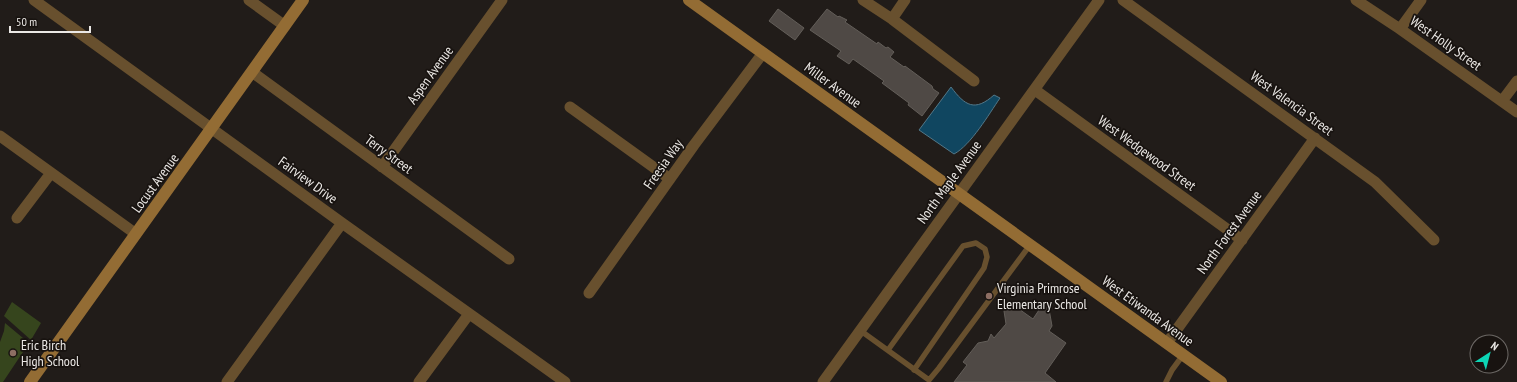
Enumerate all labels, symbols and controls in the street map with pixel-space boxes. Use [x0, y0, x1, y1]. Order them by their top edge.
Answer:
scale bar [10, 8, 90, 34]
street label: West Holly Street [1407, 12, 1485, 74]
text: 50 m [16, 14, 37, 29]
street label: Aspen Avenue [403, 42, 457, 108]
street label: Miller Avenue [801, 58, 865, 112]
street label: West Valencia Street [1247, 67, 1337, 139]
street label: West Wedgewood Street [1094, 111, 1200, 195]
street label: Terry Street [361, 131, 417, 178]
street label: Freesia Way [639, 135, 687, 193]
street label: North Maple Avenue [913, 137, 985, 227]
street label: Locust Avenue [127, 150, 183, 216]
street label: Fairview Drive [275, 152, 341, 208]
street label: North Forest Avenue [1193, 187, 1265, 277]
street label: West Etiwanda Avenue [1099, 272, 1197, 350]
place label: Virginia Primrose Elementary School [996, 279, 1087, 313]
marker: Virginia Primrose Elementary School [984, 291, 994, 301]
north arrow [1469, 334, 1509, 374]
place label: Eric Birch High School [21, 336, 80, 370]
text: N [1488, 338, 1501, 353]
marker: Eric Birch High School [8, 348, 18, 358]

